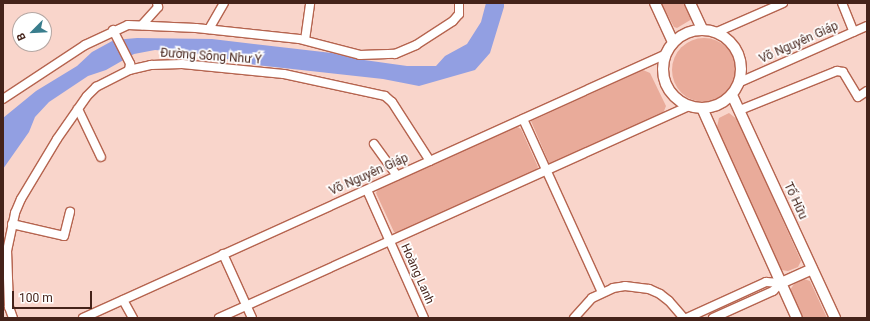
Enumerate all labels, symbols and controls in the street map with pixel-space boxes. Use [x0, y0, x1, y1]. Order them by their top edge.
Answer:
north arrow [12, 12, 52, 52]
street label: Võ Nguyên Giáp [757, 19, 841, 67]
text: B [14, 31, 29, 43]
street label: Đường Sông Như Ý [160, 46, 262, 68]
street label: Võ Nguyên Giáp [327, 151, 411, 199]
street label: Tố Hữu [780, 180, 810, 222]
street label: Hoàng Lanh [397, 242, 437, 306]
scale bar [14, 283, 94, 309]
text: 100 m [19, 291, 53, 305]

